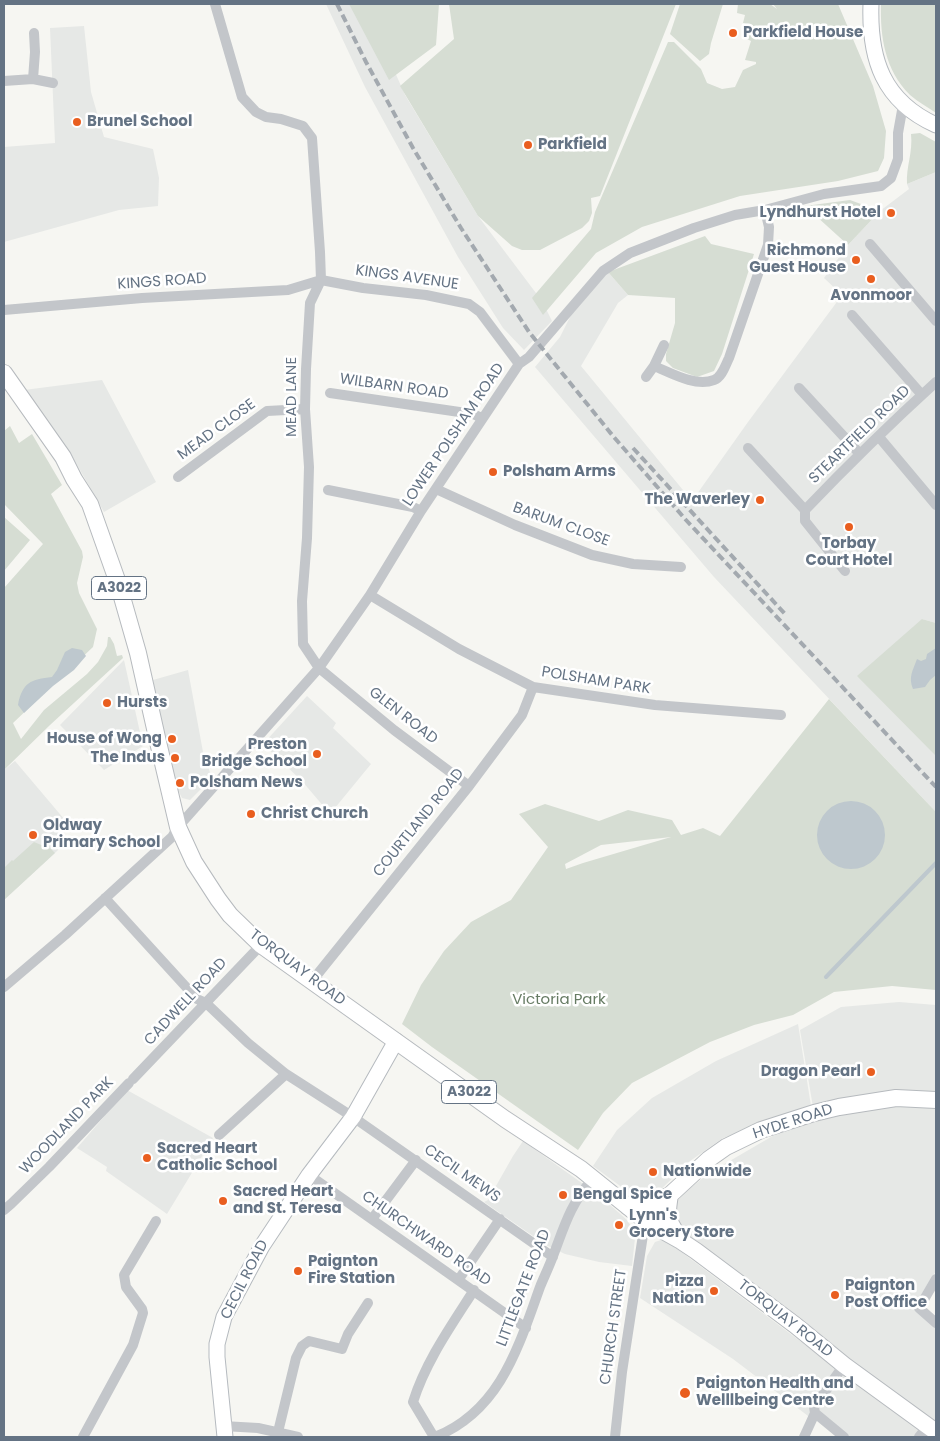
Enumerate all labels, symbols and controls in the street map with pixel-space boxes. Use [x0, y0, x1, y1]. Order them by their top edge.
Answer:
place label: Parkfield House [743, 24, 863, 42]
marker: Parkfield House [727, 27, 739, 39]
place label: Brunel School [87, 113, 192, 131]
marker: Brunel School [71, 116, 83, 128]
place label: Parkfield [538, 136, 607, 154]
marker: Parkfield [522, 139, 534, 151]
place label: Lyndhurst Hotel [760, 204, 881, 222]
marker: Lyndhurst Hotel [885, 207, 897, 219]
place label: Richmond Guest House [749, 242, 846, 277]
marker: Richmond Guest House [850, 254, 862, 266]
street label: KINGS AVENUE [354, 262, 460, 294]
street label: KINGS ROAD [117, 270, 207, 294]
marker: Avonmoor [865, 273, 877, 285]
place label: Avonmoor [830, 287, 912, 305]
street label: MEAD LANE [283, 357, 301, 437]
street label: LOWER POLSHAM ROAD [399, 360, 509, 510]
street label: WILBARN ROAD [339, 370, 449, 404]
street label: STEARTFIELD ROAD [806, 382, 914, 488]
street label: MEAD CLOSE [175, 396, 259, 464]
place label: Polsham Arms [503, 463, 616, 481]
marker: Polsham Arms [487, 466, 499, 478]
place label: The Waverley [644, 491, 750, 509]
marker: The Waverley [754, 494, 766, 506]
street label: BARUM CLOSE [510, 499, 612, 551]
marker: Torbay Court Hotel [843, 521, 855, 533]
place label: Torbay Court Hotel [805, 535, 893, 570]
road number: A3022 [92, 576, 146, 600]
street label: POLSHAM PARK [540, 664, 652, 698]
street label: GLEN ROAD [365, 684, 441, 748]
place label: Hursts [117, 694, 167, 712]
marker: Hursts [101, 697, 113, 709]
place label: House of Wong [47, 730, 162, 748]
marker: House of Wong [166, 733, 178, 745]
place label: Preston Bridge School [202, 736, 307, 771]
marker: Preston Bridge School [311, 748, 323, 760]
place label: The Indus [90, 749, 165, 767]
marker: The Indus [169, 752, 181, 764]
street label: COURTLAND ROAD [370, 765, 468, 881]
place label: Polsham News [190, 774, 303, 792]
marker: Polsham News [174, 777, 186, 789]
place label: Christ Church [261, 805, 368, 823]
marker: Christ Church [245, 808, 257, 820]
place label: Oldway Primary School [43, 817, 160, 852]
marker: Oldway Primary School [27, 829, 39, 841]
street label: TORQUAY ROAD [245, 926, 349, 1010]
street label: CADWELL ROAD [141, 954, 231, 1050]
park label: Victoria Park [512, 991, 606, 1009]
place label: Dragon Pearl [761, 1063, 861, 1081]
marker: Dragon Pearl [865, 1066, 877, 1078]
street label: WOODLAND PARK [16, 1074, 118, 1178]
road number: A3022 [442, 1080, 496, 1104]
street label: HYDE ROAD [751, 1101, 835, 1143]
place label: Sacred Heart Catholic School [157, 1140, 277, 1175]
street label: CECIL MEWS [420, 1141, 504, 1207]
marker: Sacred Heart Catholic School [141, 1152, 153, 1164]
place label: Nationwide [663, 1163, 751, 1181]
marker: Nationwide [647, 1166, 659, 1178]
place label: Sacred Heart and St. Teresa [233, 1183, 342, 1218]
place label: Bengal Spice [573, 1186, 672, 1204]
street label: CHURCHWARD ROAD [358, 1188, 494, 1290]
marker: Bengal Spice [557, 1189, 569, 1201]
marker: Sacred Heart and St. Teresa [217, 1195, 229, 1207]
place label: Lynn's Grocery Store [629, 1207, 734, 1242]
marker: Lynn's Grocery Store [613, 1219, 625, 1231]
street label: LITTLEGATE ROAD [493, 1227, 555, 1349]
street label: CECIL ROAD [217, 1237, 273, 1323]
place label: Paignton Fire Station [308, 1253, 395, 1288]
marker: Paignton Fire Station [292, 1265, 304, 1277]
street label: CHURCH STREET [597, 1268, 631, 1386]
place label: Pizza Nation [652, 1273, 704, 1308]
street label: TORQUAY ROAD [734, 1276, 836, 1362]
place label: Paignton Post Office [845, 1277, 927, 1312]
marker: Pizza Nation [708, 1285, 720, 1297]
marker: Paignton Post Office [829, 1289, 841, 1301]
place label: Paignton Health and Welllbeing Centre [696, 1375, 854, 1410]
marker: Paignton Health and Welllbeing Centre [678, 1386, 692, 1400]

